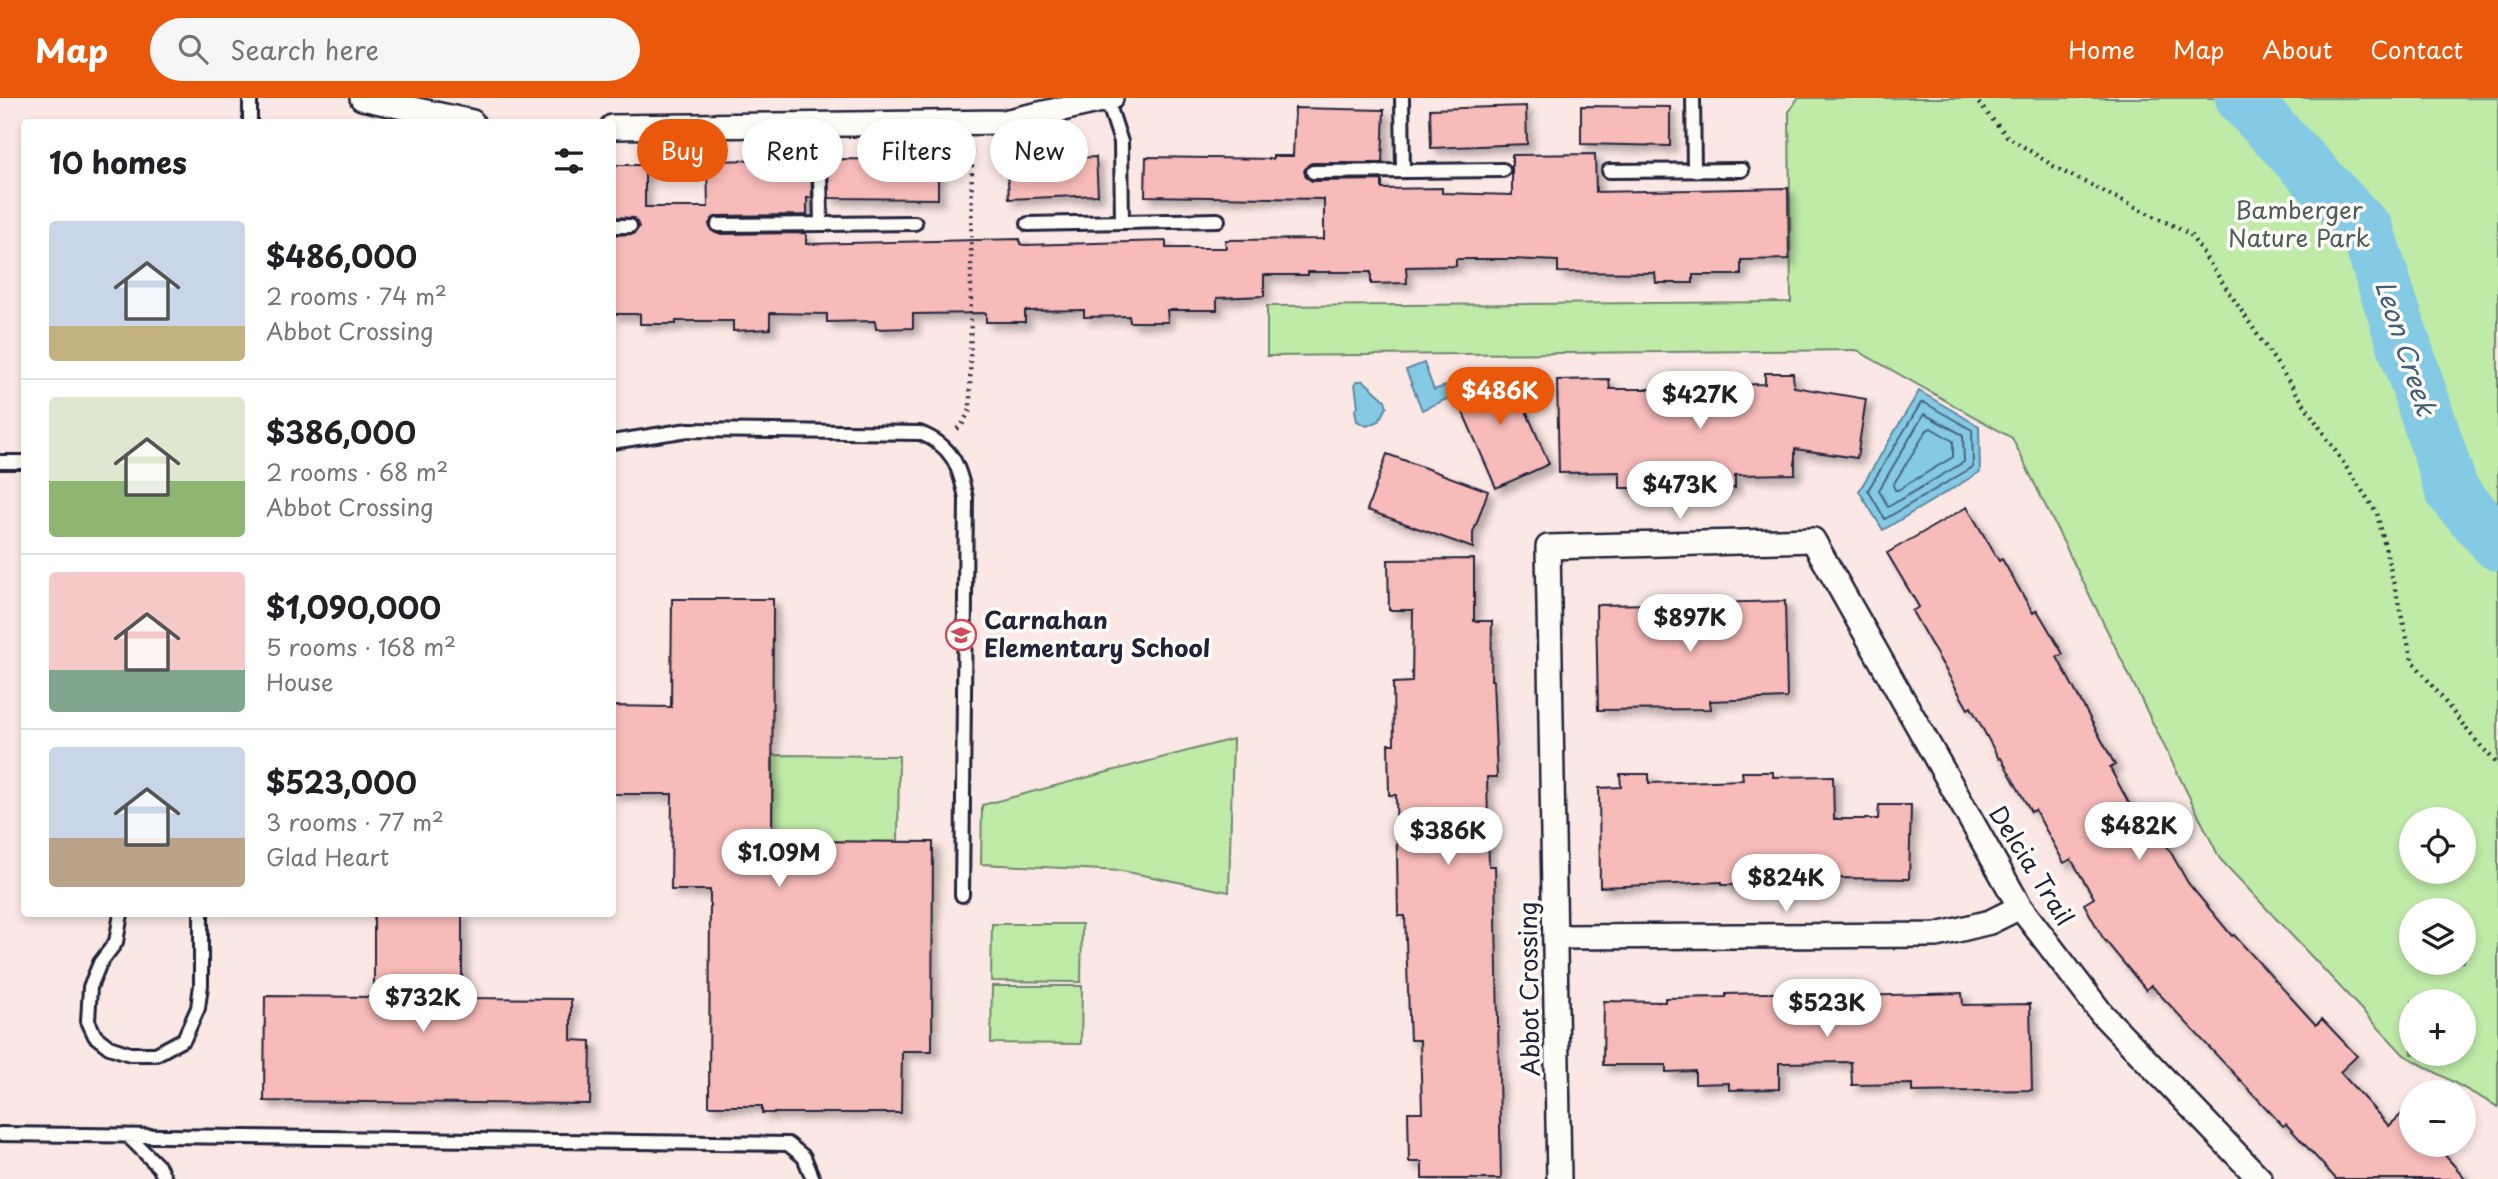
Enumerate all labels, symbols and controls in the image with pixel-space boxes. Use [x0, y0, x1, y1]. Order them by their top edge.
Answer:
search box [150, 18, 640, 81]
text: Map [35, 24, 108, 74]
icon: search [174, 30, 212, 68]
text: Search here [230, 30, 379, 69]
text: Home [2068, 31, 2135, 67]
text: Map [2173, 31, 2224, 67]
text: About [2262, 31, 2332, 67]
text: Contact [2370, 31, 2463, 67]
chip: Buy [637, 119, 728, 182]
chip: Rent [742, 119, 843, 182]
chip: Filters [857, 119, 976, 182]
chip: New [990, 119, 1088, 182]
text: 10 homes [49, 139, 187, 184]
icon: filters [550, 142, 588, 180]
park label: Bamberger Nature Park [2228, 191, 2370, 255]
text: $486,000 [266, 233, 417, 278]
icon: home [105, 249, 189, 333]
water label: Leon Creek [2366, 275, 2447, 421]
text: 2 rooms · 74 m² [266, 278, 447, 313]
text: Abbot Crossing [266, 313, 434, 348]
pin: $486K [1451, 368, 1549, 427]
text: $486K [1461, 372, 1539, 407]
pin: $427K [1651, 372, 1749, 431]
text: $427K [1662, 376, 1738, 411]
text: $386,000 [266, 409, 416, 454]
icon: home [105, 425, 189, 509]
text: 2 rooms · 68 m² [266, 454, 448, 489]
pin: $473K [1631, 462, 1729, 521]
text: $473K [1643, 466, 1717, 501]
text: Abbot Crossing [266, 489, 434, 524]
text: $1,090,000 [266, 584, 441, 629]
pin: $897K [1641, 594, 1739, 654]
text: $897K [1654, 599, 1726, 634]
icon: home [105, 600, 189, 684]
place label: Carnahan Elementary School [984, 601, 1210, 665]
school or university icon: Carnahan Elementary School [944, 618, 978, 652]
text: 5 rooms · 168 m² [266, 629, 456, 664]
text: House [266, 664, 333, 699]
text: $523,000 [266, 759, 417, 804]
icon: home [105, 775, 189, 859]
street label: Delcia Trail [1981, 798, 2084, 932]
pin: $482K [2090, 802, 2188, 862]
text: 3 rooms · 77 m² [266, 804, 444, 839]
text: $482K [2101, 807, 2177, 842]
map controls [2399, 807, 2476, 1157]
button: locate [2399, 807, 2476, 884]
pin: $386K [1399, 808, 1497, 867]
text: $386K [1410, 812, 1486, 847]
pin: $1.09M [722, 830, 836, 889]
text: $1.09M [737, 834, 821, 869]
text: Glad Heart [266, 839, 389, 874]
pin: $824K [1737, 854, 1835, 914]
text: $824K [1748, 859, 1824, 894]
button: layers [2399, 898, 2476, 975]
street label: Abbot Crossing [1508, 901, 1548, 1077]
pin: $732K [374, 974, 472, 1034]
text: $732K [385, 979, 461, 1014]
pin: $523K [1778, 979, 1876, 1039]
text: $523K [1789, 984, 1865, 1019]
button: + [2399, 989, 2476, 1066]
button: − [2399, 1080, 2476, 1157]

